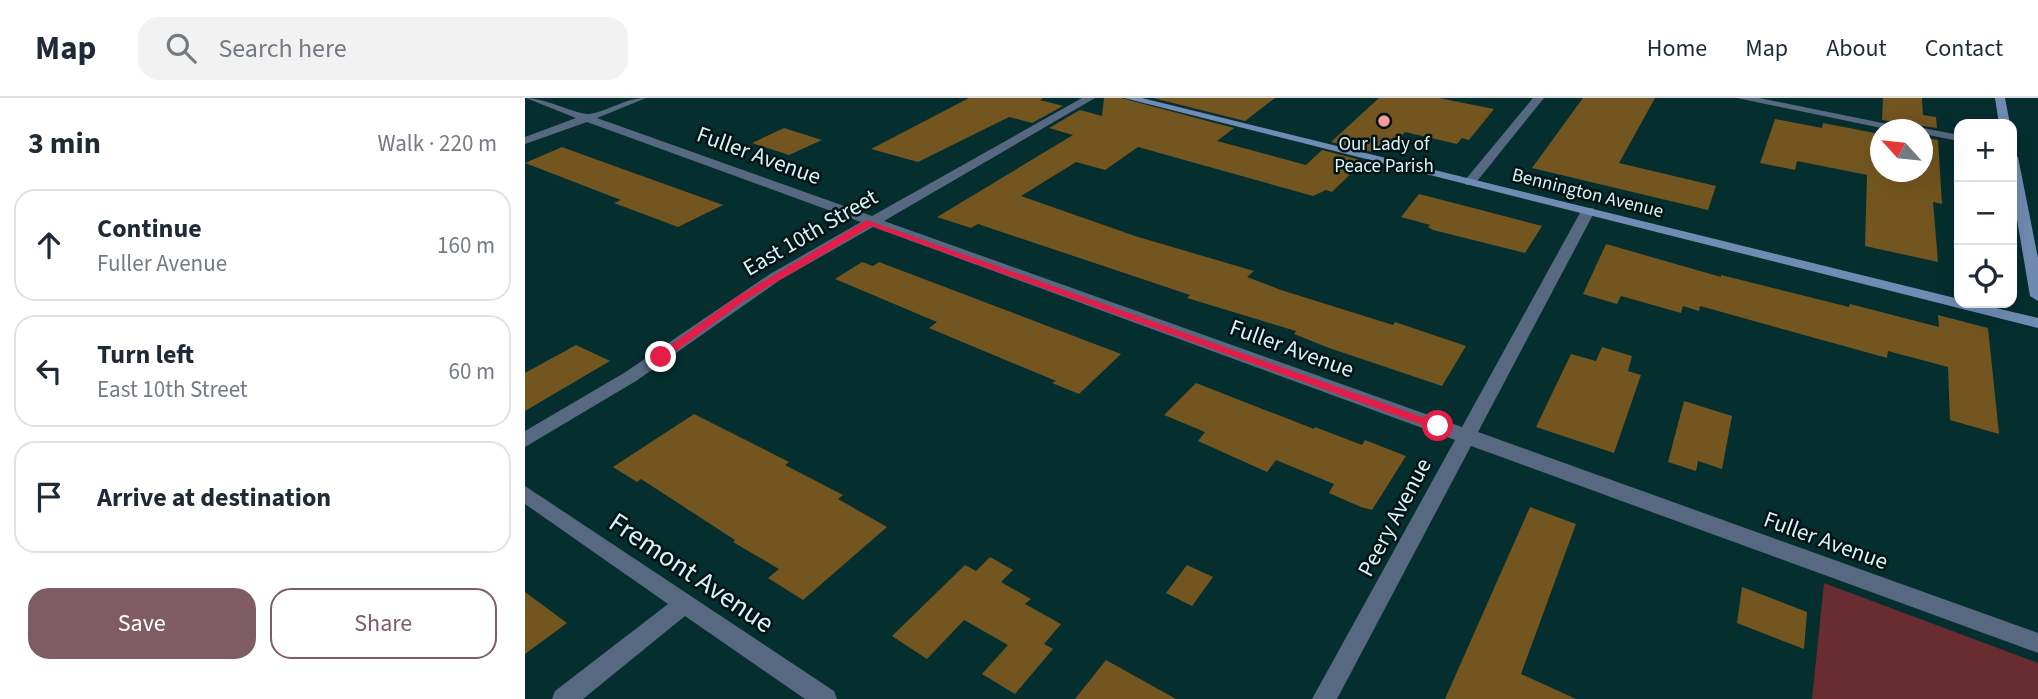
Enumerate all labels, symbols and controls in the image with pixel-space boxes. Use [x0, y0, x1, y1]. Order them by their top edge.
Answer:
search box [138, 17, 628, 80]
text: Map [35, 25, 96, 72]
icon: search [162, 29, 200, 67]
text: Search here [218, 30, 347, 67]
text: Home [1647, 31, 1707, 66]
text: Map [1745, 31, 1788, 66]
text: About [1826, 31, 1887, 66]
text: Contact [1925, 31, 2003, 66]
marker: Our Lady of Peace Parish [1376, 113, 1392, 129]
street label: Fuller Avenue [692, 118, 826, 193]
north arrow [1870, 119, 1933, 182]
map controls [1954, 119, 2017, 308]
button: + [1954, 119, 2017, 182]
text: 3 min [28, 122, 101, 165]
text: Walk · 220 m [378, 127, 497, 160]
place label: Our Lady of Peace Parish [1334, 131, 1434, 180]
street label: Bennington Avenue [1509, 162, 1666, 225]
street label: East 10th Street [737, 180, 884, 284]
button: − [1954, 182, 2017, 245]
text: Continue [97, 210, 202, 247]
icon: ahead [30, 226, 68, 264]
text: 160 m [437, 229, 495, 262]
button: locate [1954, 245, 2017, 308]
text: Fuller Avenue [97, 247, 227, 280]
street label: Fuller Avenue [1225, 311, 1359, 386]
text: Turn left [97, 336, 194, 373]
route end [645, 341, 676, 372]
icon: left [30, 352, 68, 390]
text: 60 m [448, 355, 495, 388]
text: East 10th Street [97, 373, 248, 406]
route start [1422, 410, 1453, 441]
street label: Peery Avenue [1349, 452, 1440, 582]
icon: arrive [30, 478, 68, 516]
text: Arrive at destination [97, 479, 331, 516]
street label: Fremont Avenue [601, 503, 782, 643]
street label: Fuller Avenue [1759, 503, 1893, 578]
button: Save [28, 588, 256, 659]
button: Share [270, 588, 497, 659]

